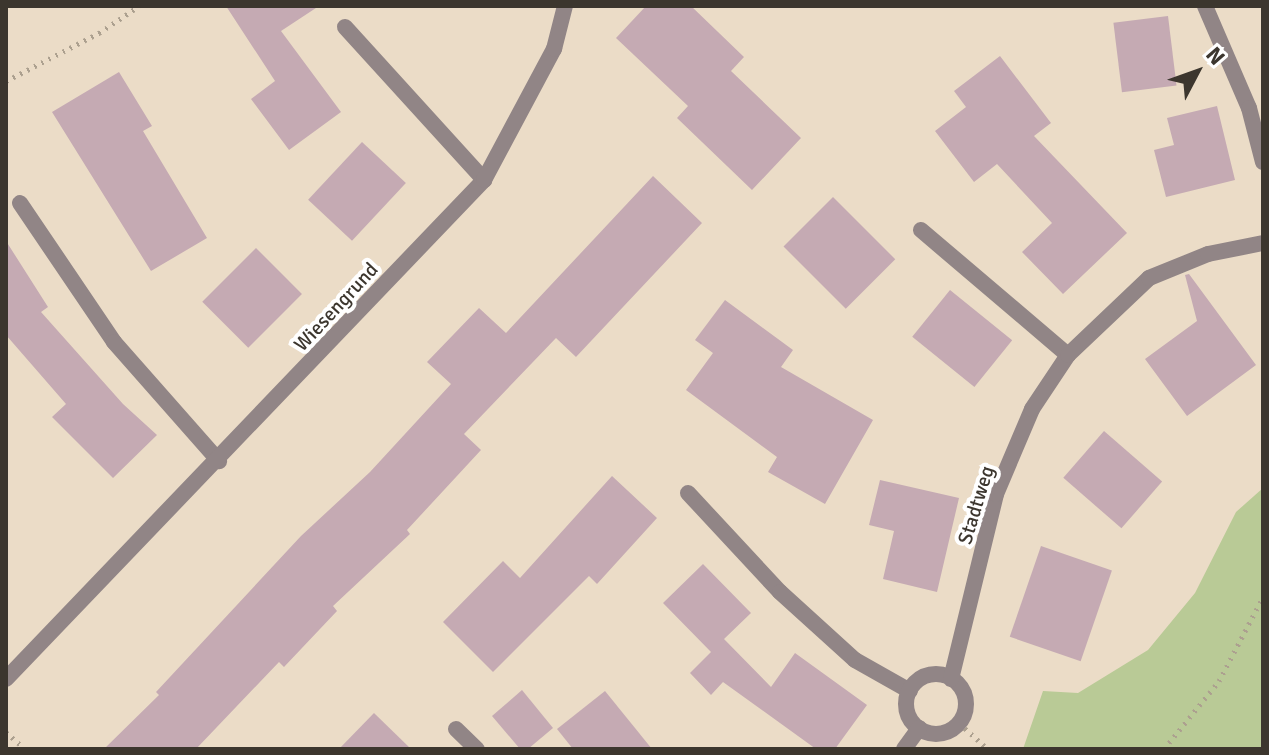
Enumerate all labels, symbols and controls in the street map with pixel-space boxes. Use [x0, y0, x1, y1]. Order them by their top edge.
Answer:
north arrow [1157, 32, 1237, 112]
text: N [1200, 41, 1231, 71]
street label: Wiesengrund [289, 258, 383, 356]
street label: Stadtweg [953, 463, 999, 547]

